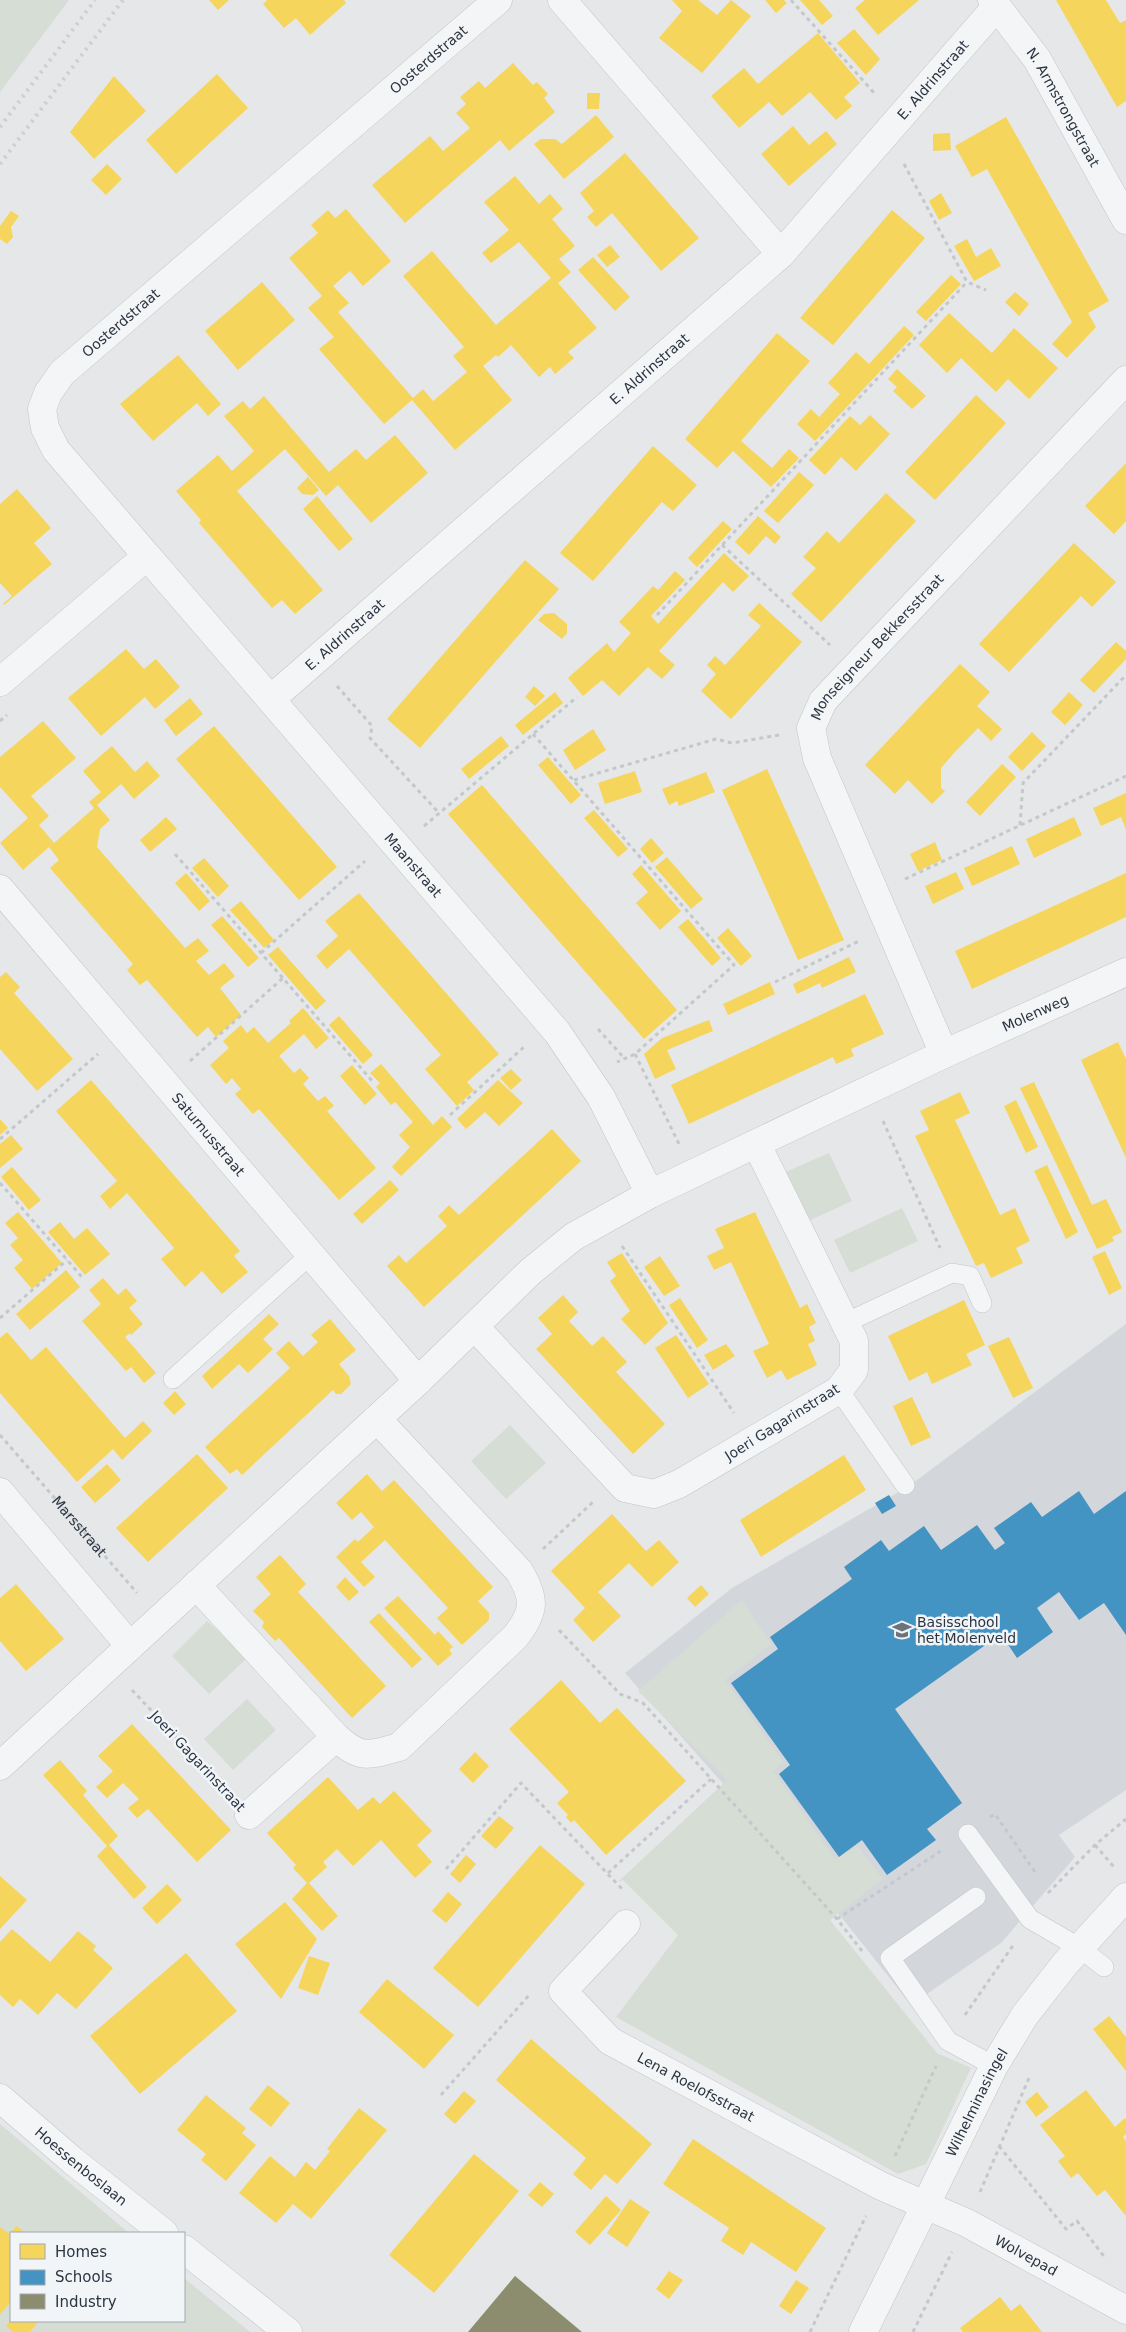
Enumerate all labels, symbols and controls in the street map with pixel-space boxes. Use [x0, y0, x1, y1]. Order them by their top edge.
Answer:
street label: Oosterdstraat [387, 22, 471, 97]
street label: E. Aldrinstraat [894, 36, 972, 123]
street label: N. Armstrongstraat [1023, 44, 1103, 170]
street label: Oosterdstraat [79, 285, 163, 360]
street label: E. Aldrinstraat [606, 330, 693, 408]
street label: Monseigneur Bekkersstraat [808, 570, 947, 723]
street label: E. Aldrinstraat [302, 595, 388, 673]
street label: Maanstraat [381, 830, 446, 901]
street label: Molenweg [1000, 991, 1071, 1035]
street label: Saturnusstraat [169, 1090, 248, 1179]
street label: Joeri Gagarinstraat [721, 1380, 843, 1464]
street label: Marsstraat [49, 1493, 110, 1560]
place label: Basisschool het Molenveld [917, 1614, 1016, 1646]
school or university icon: Basisschool het Molenveld [891, 1619, 913, 1641]
street label: Joeri Gagarinstraat [146, 1707, 249, 1815]
street label: Wilhelminasingel [943, 2046, 1011, 2159]
street label: Lena Roelofsstraat [635, 2049, 758, 2125]
street label: Hoessenboslaan [32, 2124, 130, 2209]
legend [10, 2232, 185, 2322]
street label: Wolvepad [992, 2232, 1060, 2279]
text: Homes [55, 2243, 107, 2261]
text: Schools [55, 2268, 113, 2286]
text: Industry [55, 2293, 117, 2311]

